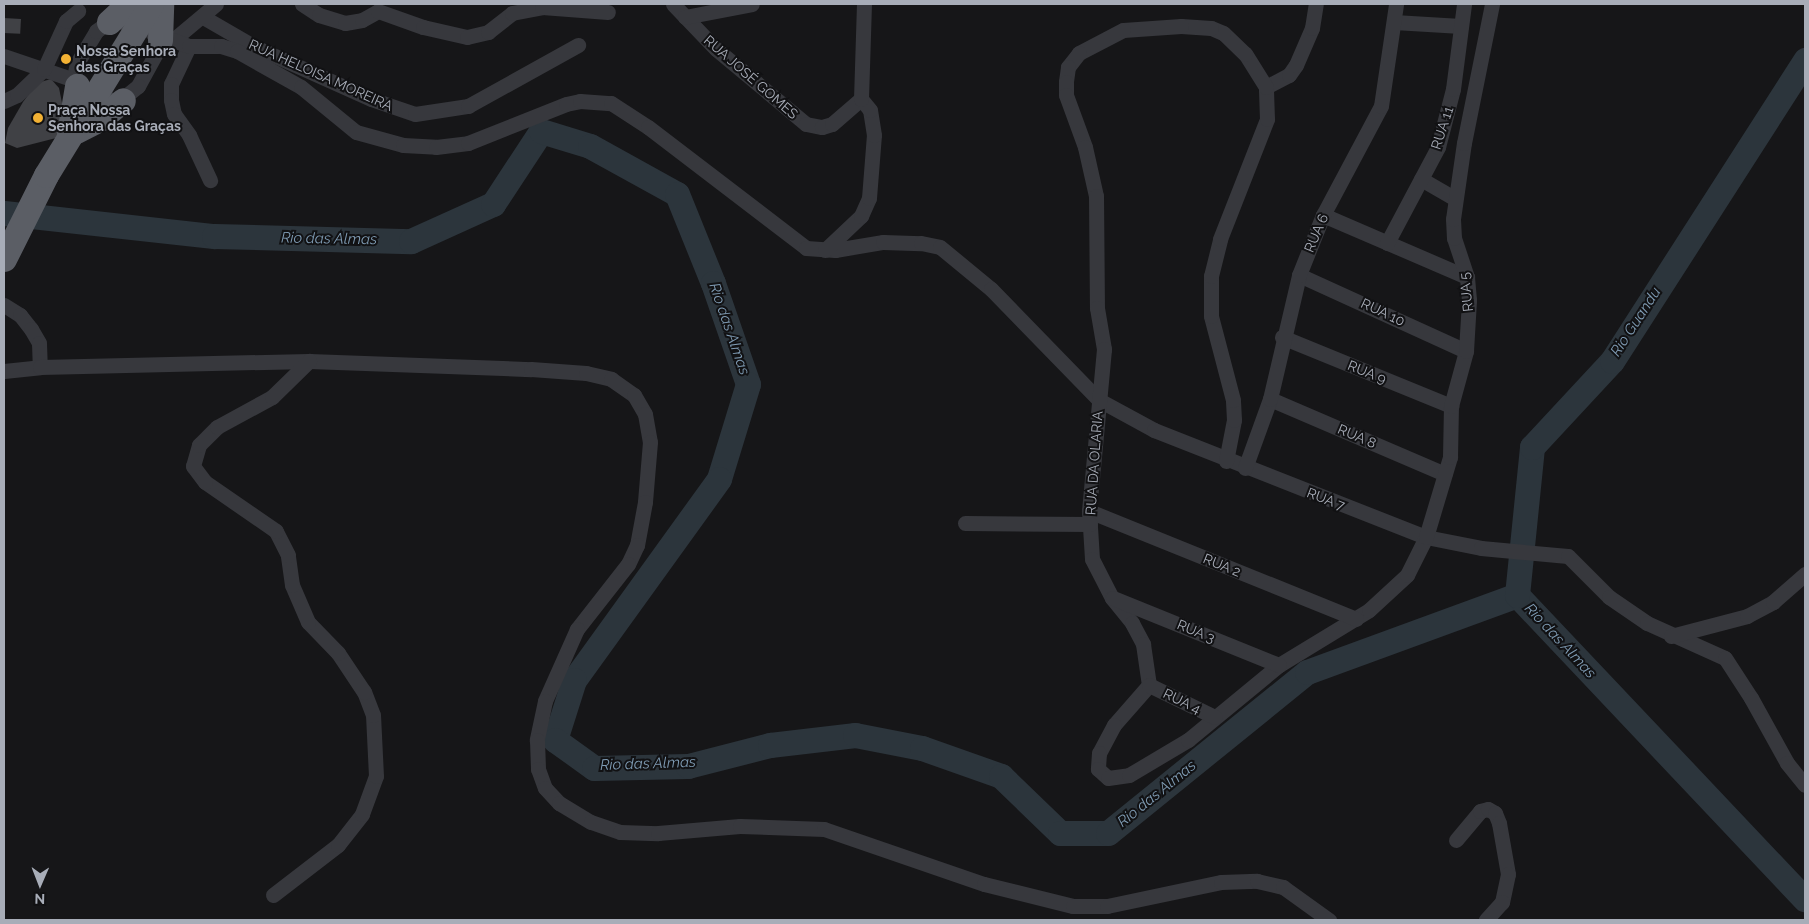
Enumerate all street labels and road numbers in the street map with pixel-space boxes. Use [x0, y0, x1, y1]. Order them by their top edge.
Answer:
street label: RUA JOSÉ GOMES [700, 31, 802, 123]
street label: RUA HELOISA MOREIRA [246, 35, 396, 115]
street label: RUA 11 [1427, 104, 1457, 152]
street label: RUA 6 [1300, 211, 1332, 255]
street label: RUA 5 [1456, 271, 1476, 313]
street label: RUA 10 [1358, 294, 1408, 330]
street label: RUA 9 [1345, 357, 1389, 387]
street label: RUA DA OLARIA [1082, 410, 1106, 516]
street label: RUA 8 [1335, 420, 1379, 452]
street label: RUA 7 [1304, 484, 1348, 514]
street label: RUA 2 [1200, 550, 1244, 580]
street label: RUA 3 [1174, 616, 1218, 646]
street label: RUA 4 [1160, 685, 1204, 717]

